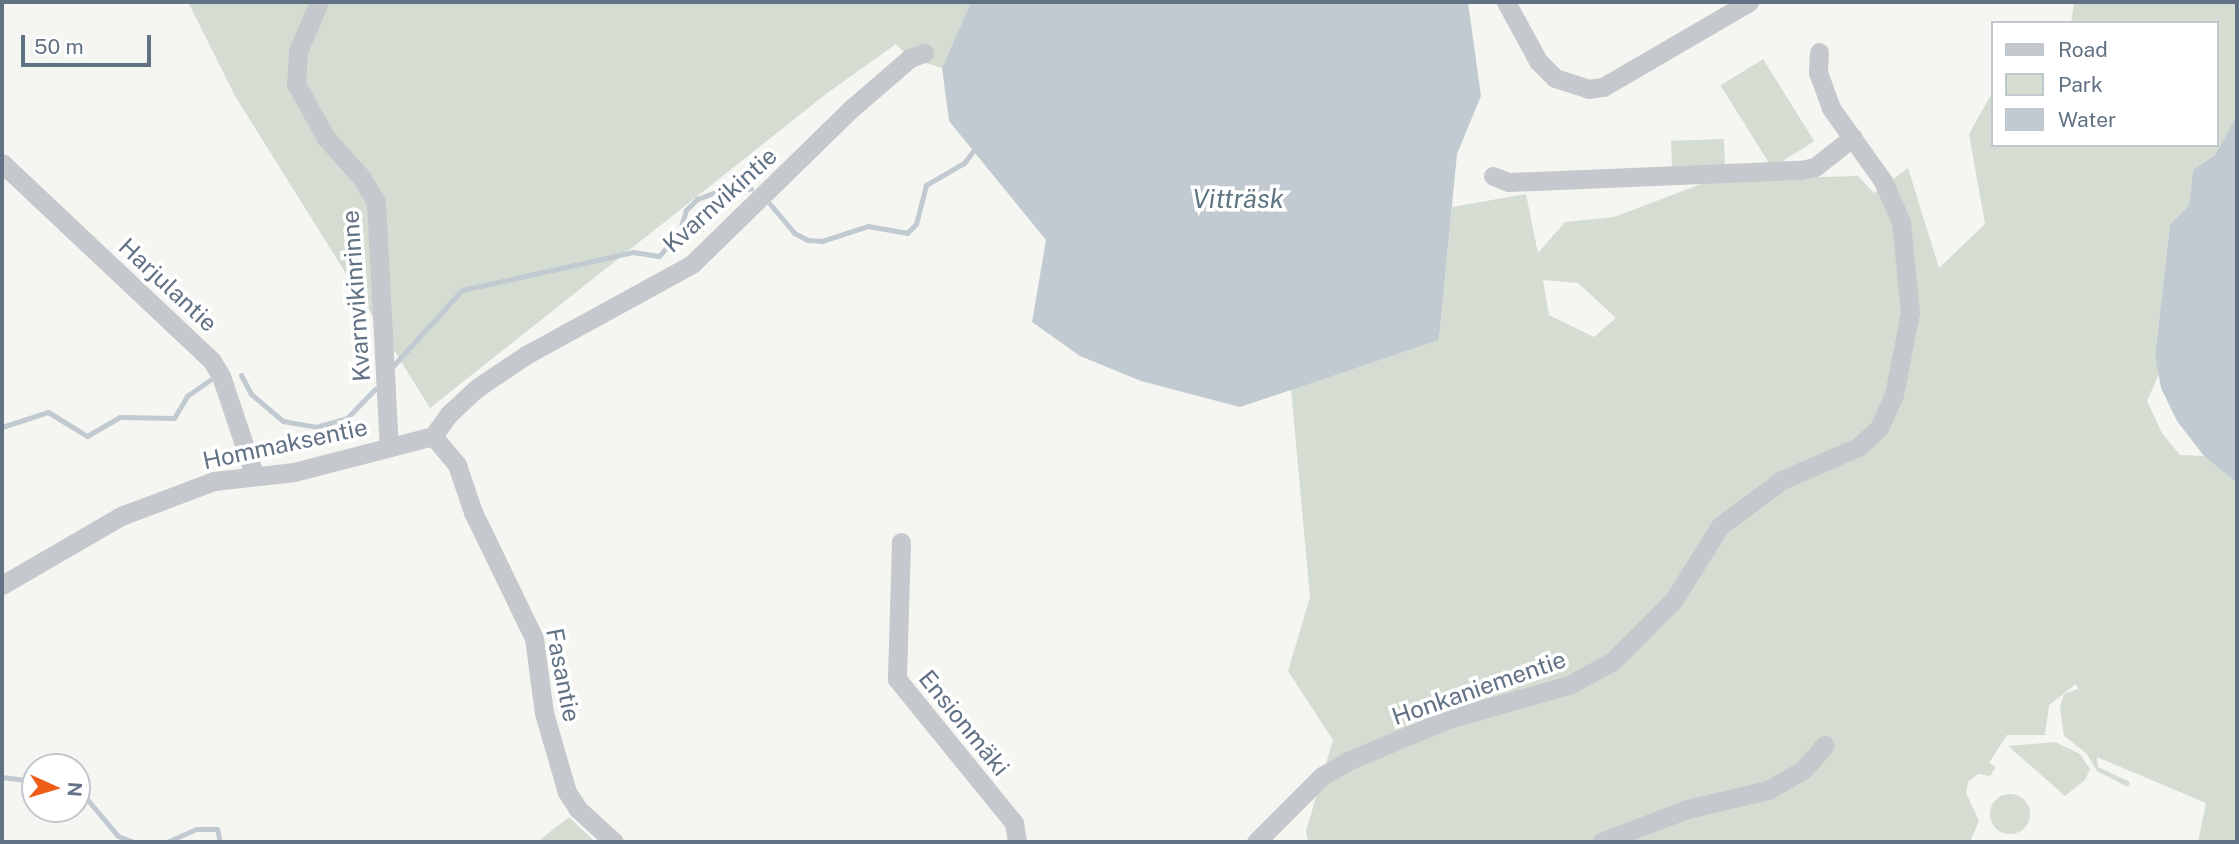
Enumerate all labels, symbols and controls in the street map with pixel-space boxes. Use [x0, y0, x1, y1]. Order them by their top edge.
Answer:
scale bar [24, 21, 154, 65]
legend [1990, 21, 2218, 147]
text: 50 m [34, 34, 84, 59]
text: Road [2058, 37, 2108, 62]
text: Park [2058, 72, 2103, 97]
text: Water [2058, 107, 2116, 132]
street label: Kvarnvikintie [657, 141, 783, 259]
water label: Vitträsk [1192, 183, 1284, 215]
street label: Kvarnvikinrinne [336, 209, 376, 383]
street label: Harjulantie [113, 232, 223, 338]
street label: Hommaksentie [200, 412, 370, 476]
street label: Fasantie [540, 626, 586, 724]
street label: Honkaniementie [1388, 645, 1570, 731]
street label: Ensionmäki [913, 665, 1015, 781]
north arrow [21, 753, 91, 823]
text: N [63, 781, 86, 797]

